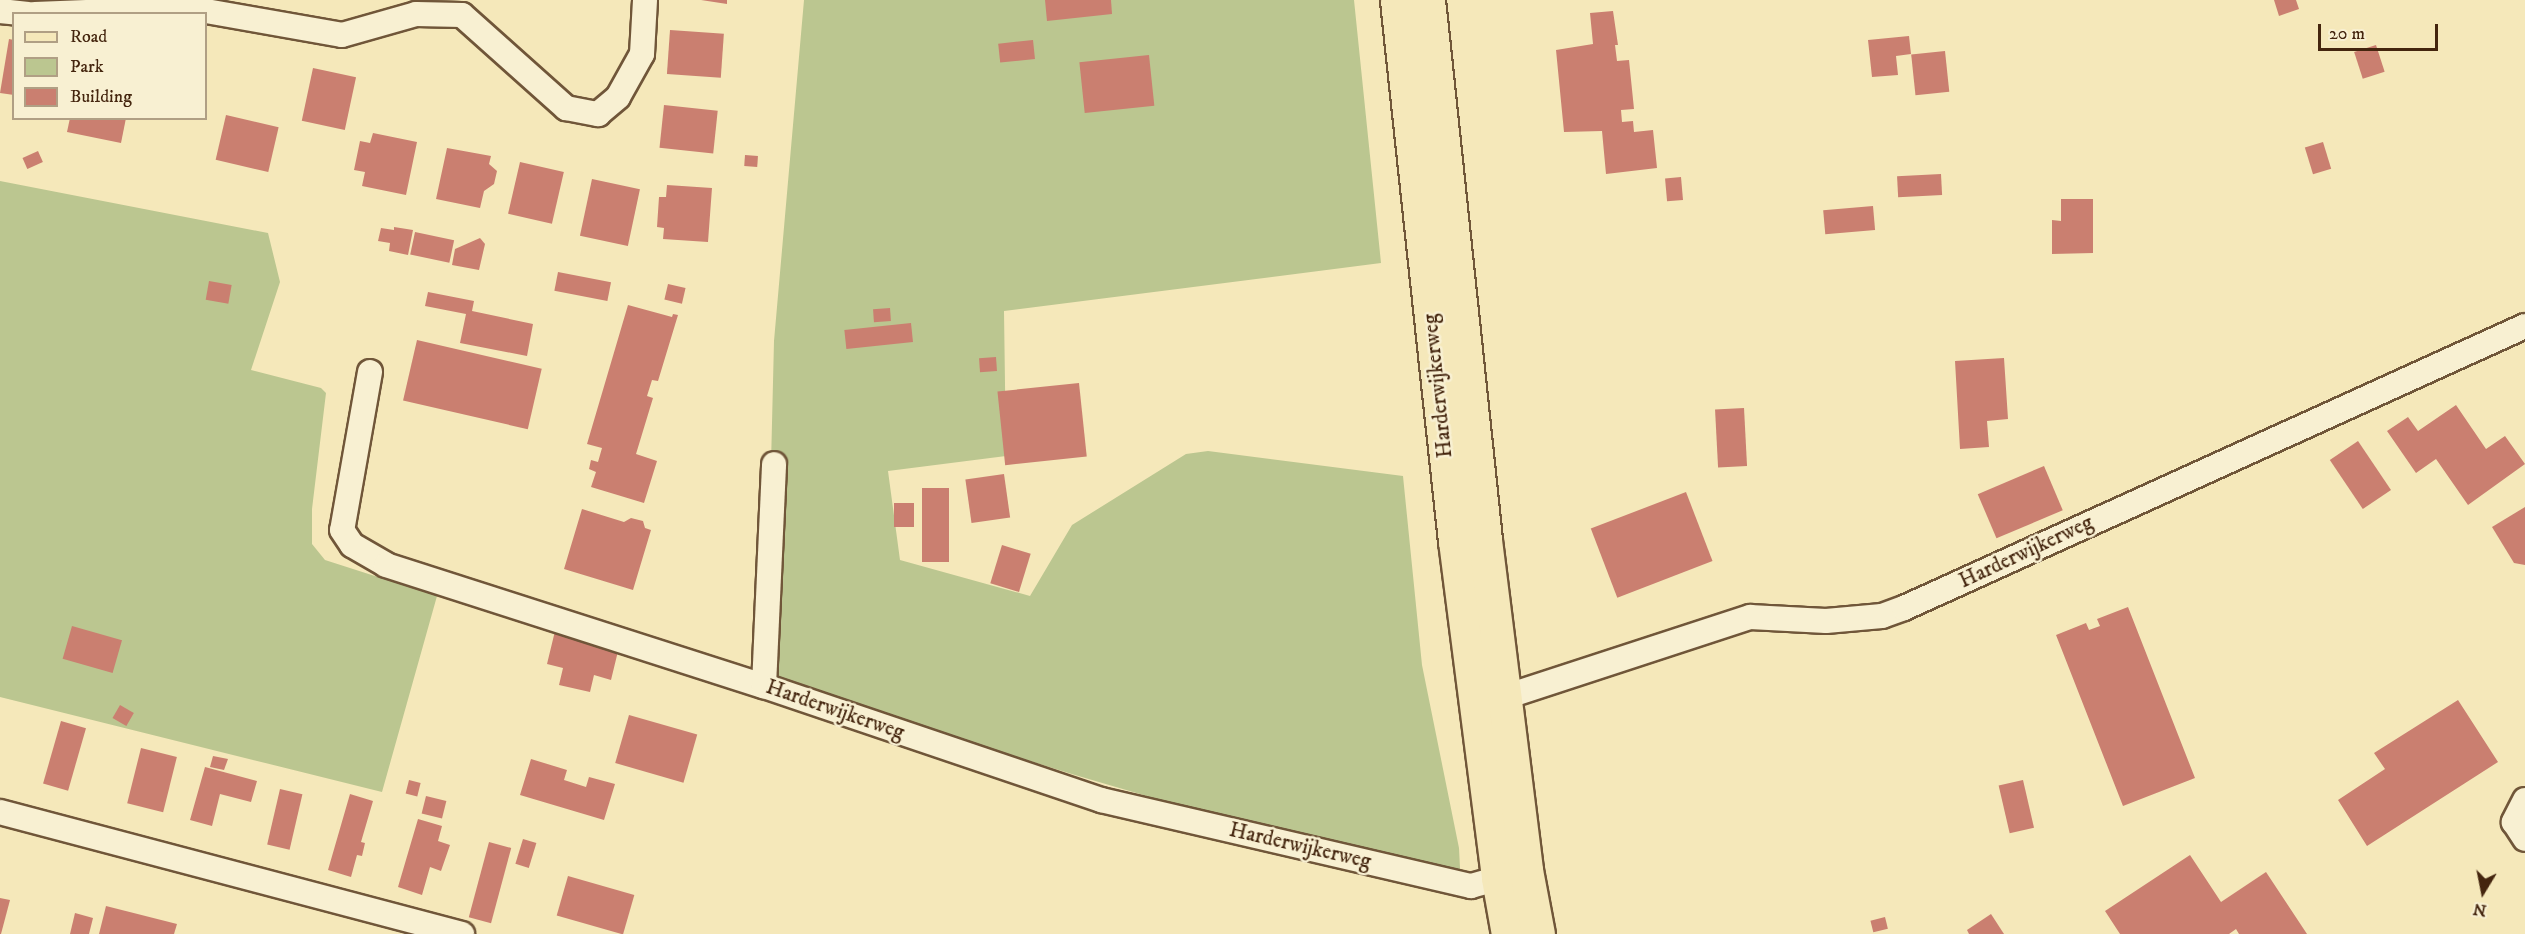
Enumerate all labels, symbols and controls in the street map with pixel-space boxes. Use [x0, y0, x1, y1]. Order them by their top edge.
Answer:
legend [12, 12, 207, 120]
scale bar [2321, 12, 2441, 50]
text: 20 m [2329, 23, 2365, 45]
text: Road [70, 26, 107, 48]
text: Park [70, 56, 104, 78]
text: Building [70, 86, 132, 108]
street label: Harderwijkerweg [1418, 313, 1458, 459]
street label: Harderwijkerweg [1955, 510, 2097, 594]
street label: Harderwijkerweg [763, 675, 907, 745]
street label: Harderwijkerweg [1227, 817, 1373, 875]
north arrow [2453, 862, 2513, 922]
text: N [2472, 899, 2488, 921]

